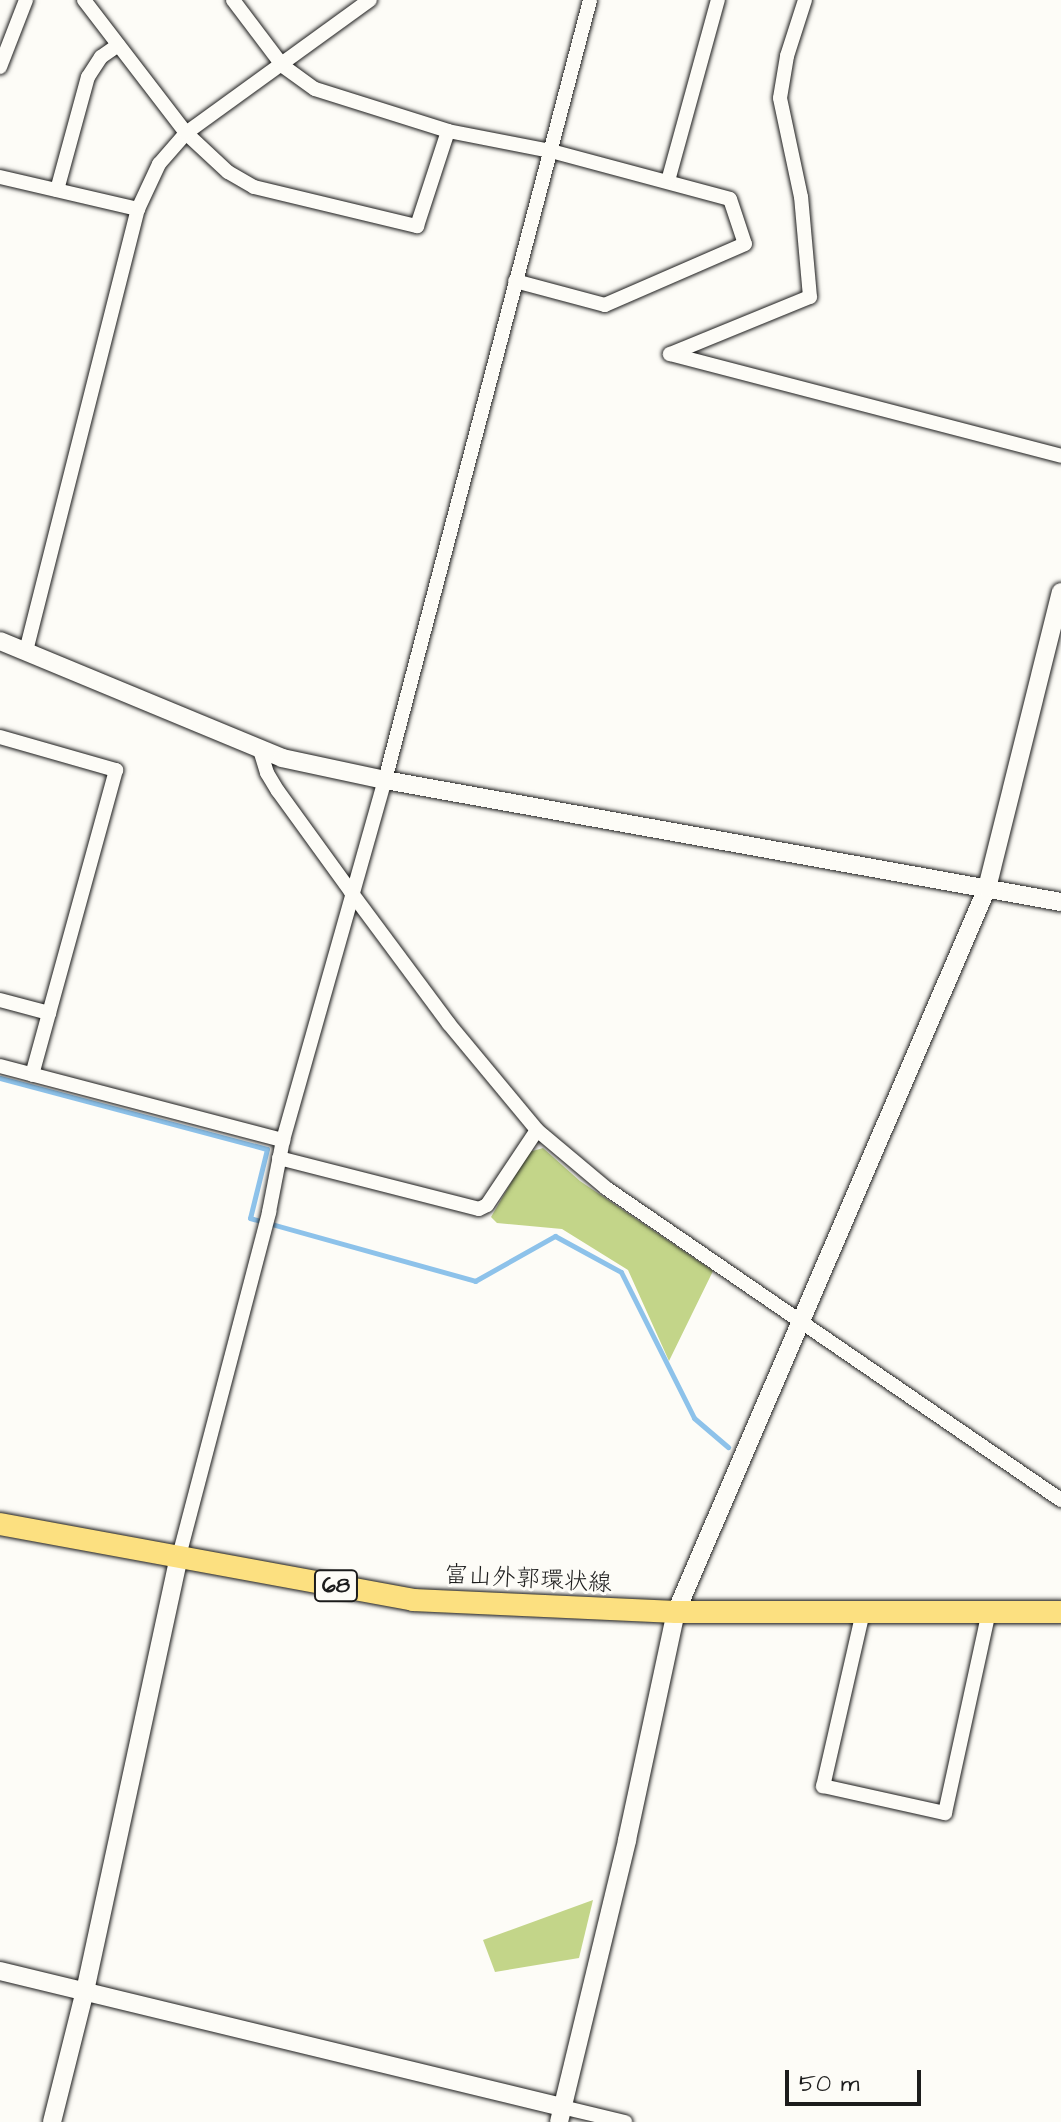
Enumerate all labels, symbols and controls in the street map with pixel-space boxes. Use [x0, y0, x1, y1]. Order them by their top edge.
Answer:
street label: 富山外郭環状線 [443, 1561, 613, 1599]
road number: 68 [312, 1568, 360, 1604]
scale bar [789, 2054, 925, 2104]
text: 50 m [799, 2067, 859, 2101]

